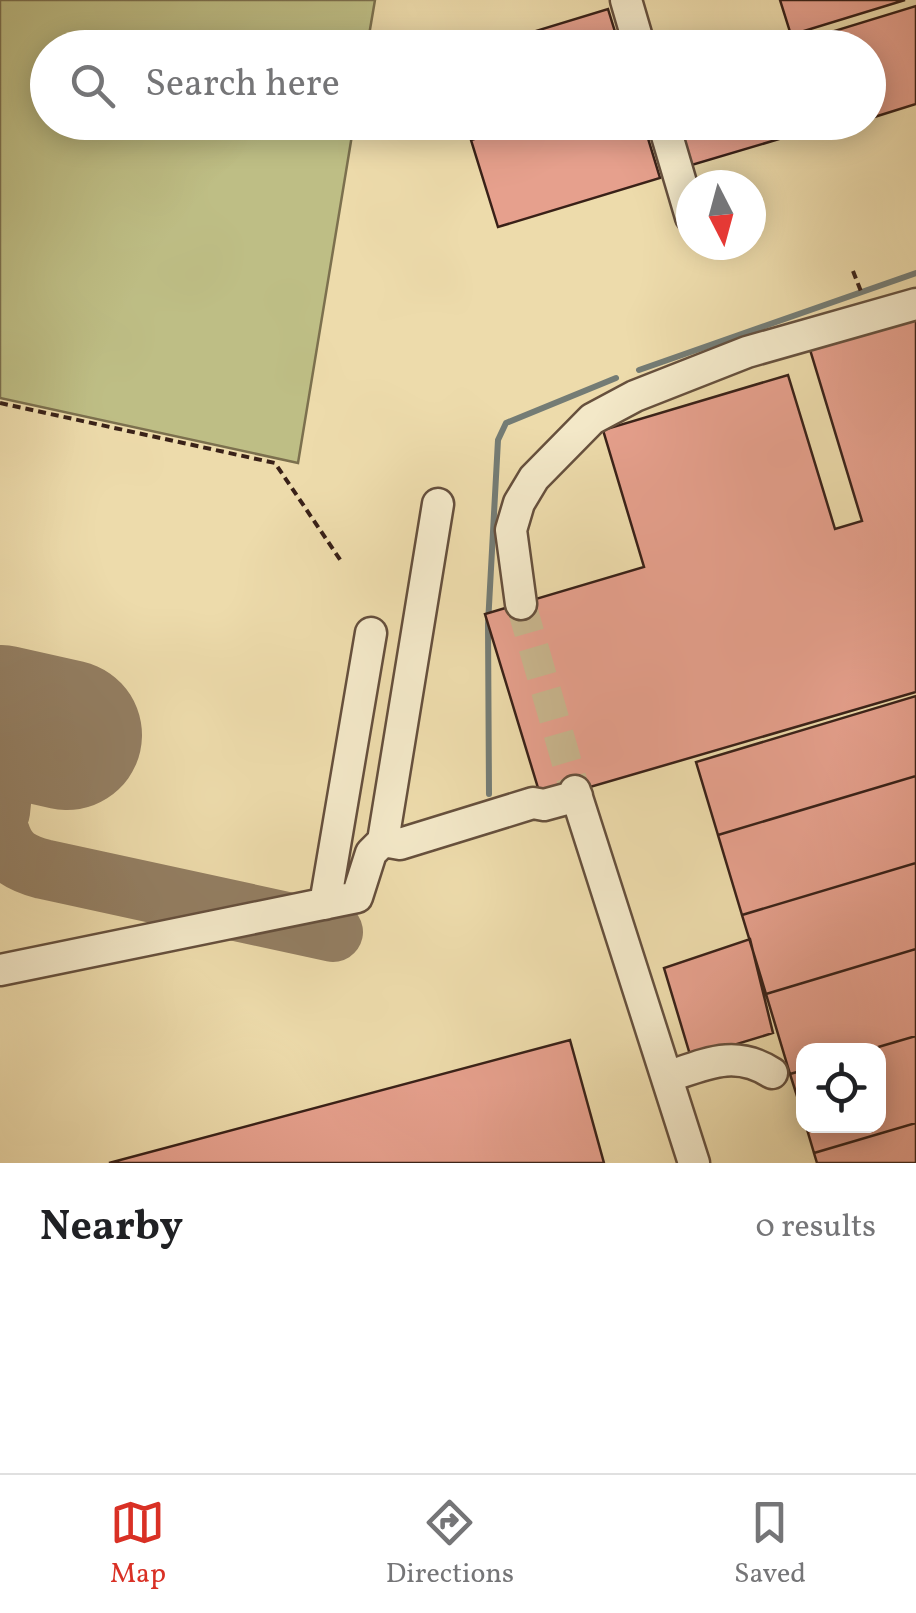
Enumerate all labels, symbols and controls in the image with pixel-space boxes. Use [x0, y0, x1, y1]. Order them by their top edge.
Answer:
search box [30, 30, 886, 140]
icon: search [65, 58, 120, 113]
text: Search here [145, 59, 340, 112]
north arrow [676, 170, 766, 260]
map controls [796, 1043, 886, 1133]
button: locate [796, 1043, 886, 1133]
text: Nearby [40, 1199, 183, 1258]
text: 0 results [756, 1206, 876, 1250]
tab: Map [110, 1495, 166, 1594]
tab: Directions [386, 1495, 514, 1594]
tab: Saved [734, 1495, 806, 1594]

